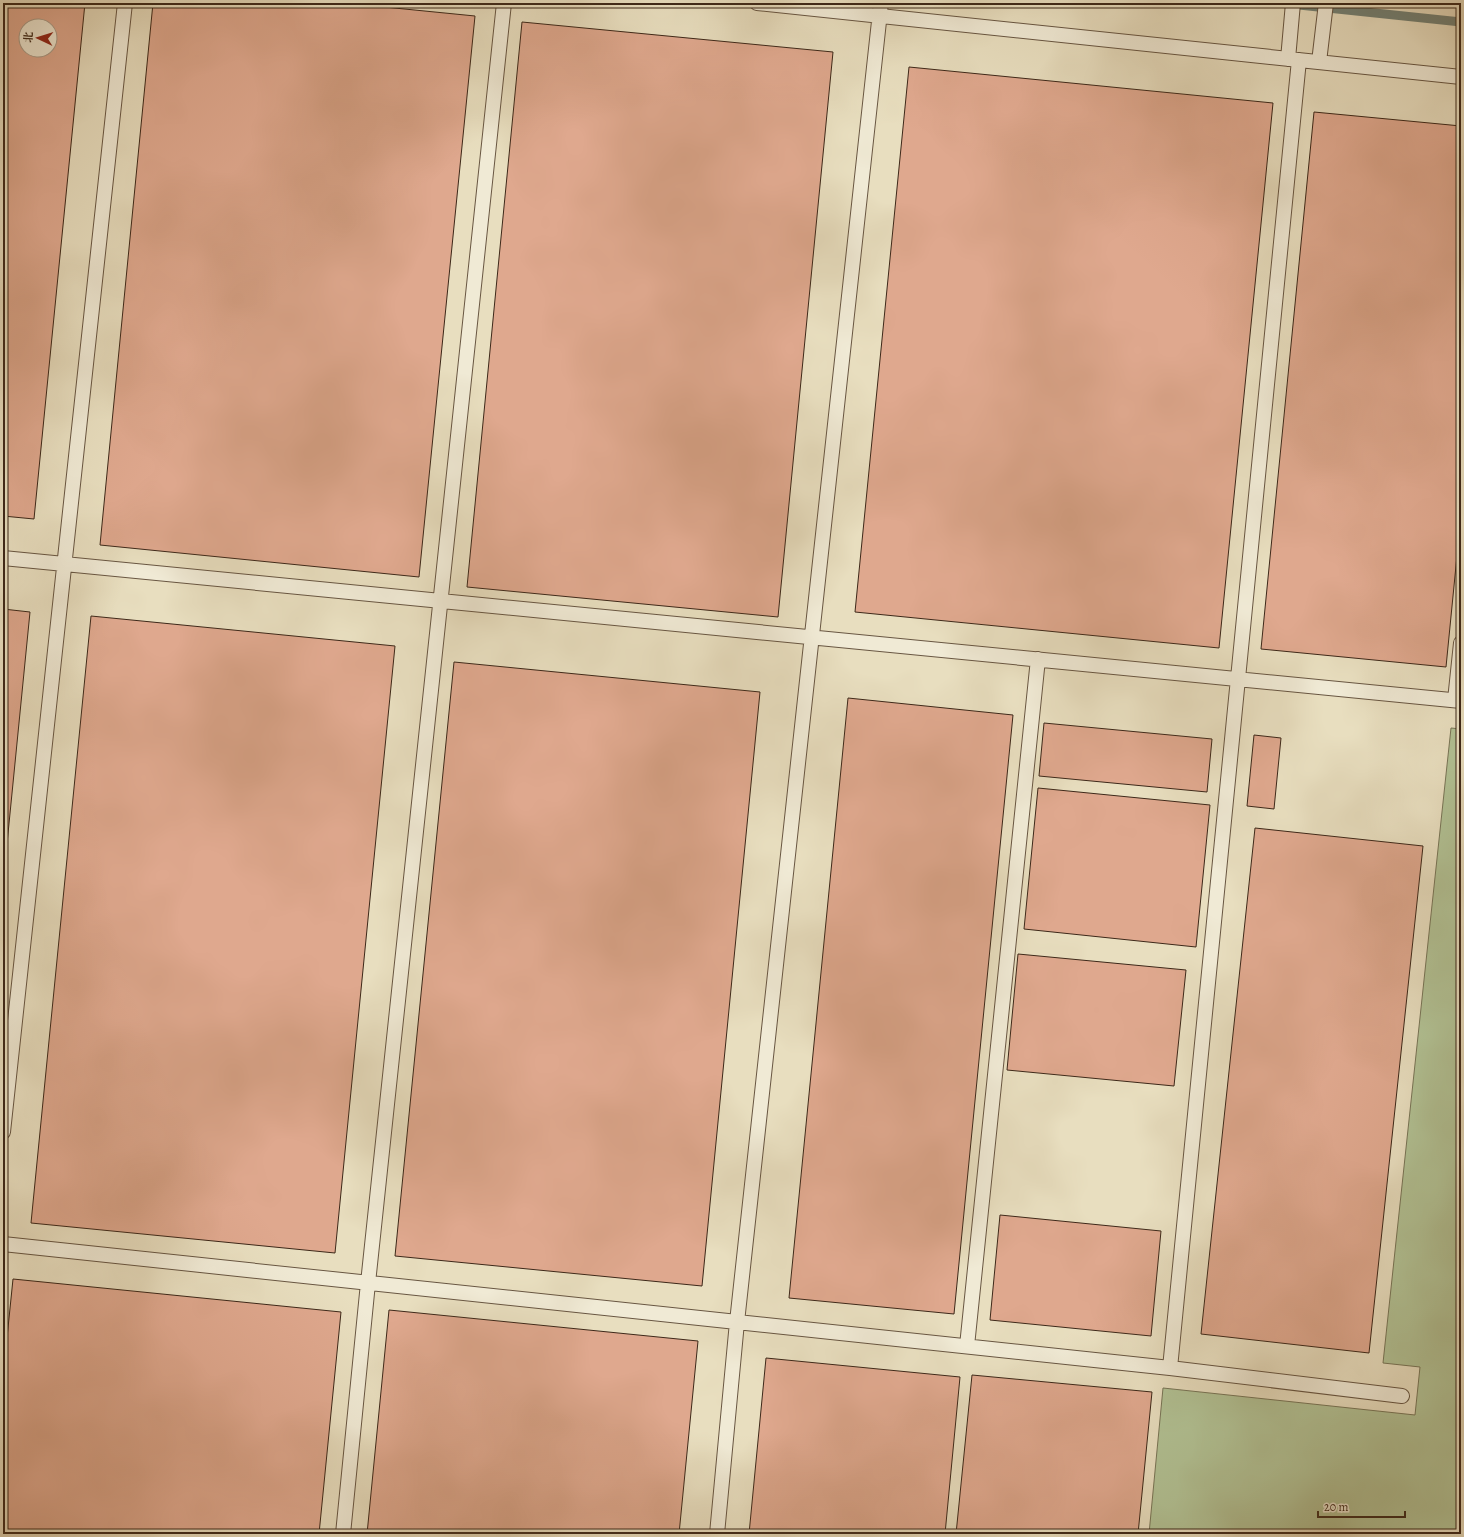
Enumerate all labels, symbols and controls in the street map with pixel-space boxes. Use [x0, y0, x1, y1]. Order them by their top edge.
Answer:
north arrow [18, 18, 58, 58]
text: 北 [21, 31, 36, 43]
scale bar [1318, 1493, 1405, 1519]
text: 20 m [1324, 1499, 1348, 1515]

